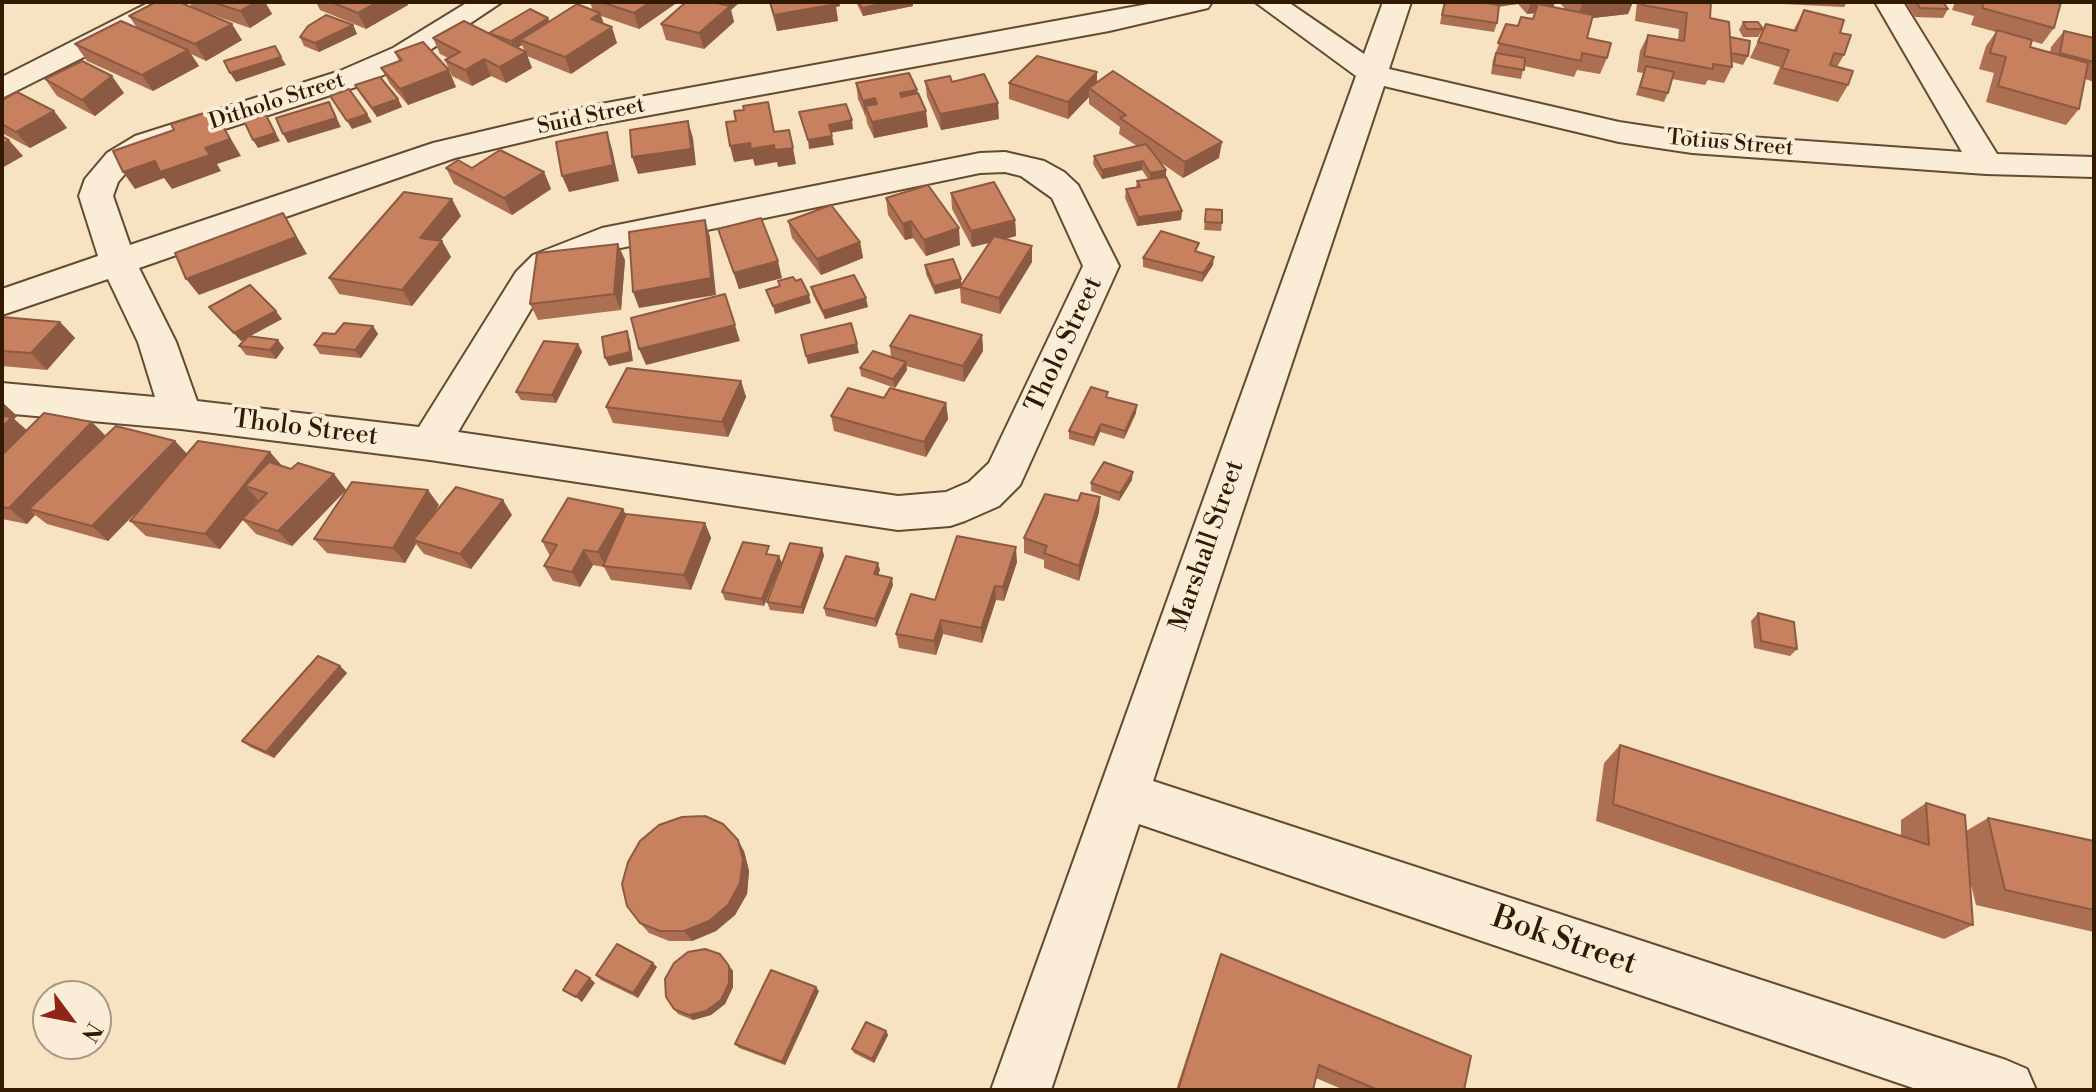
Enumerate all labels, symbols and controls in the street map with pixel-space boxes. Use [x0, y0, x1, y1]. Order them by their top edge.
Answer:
street label: Ditholo Street [206, 68, 348, 136]
street label: Suid Street [535, 93, 647, 141]
street label: Totius Street [1666, 125, 1794, 163]
street label: Tholo Street [1020, 272, 1110, 418]
street label: Tholo Street [231, 405, 379, 453]
street label: Marshall Street [1164, 456, 1252, 636]
street label: Bok Street [1487, 899, 1641, 985]
north arrow [32, 980, 112, 1060]
text: N [75, 1017, 107, 1046]

